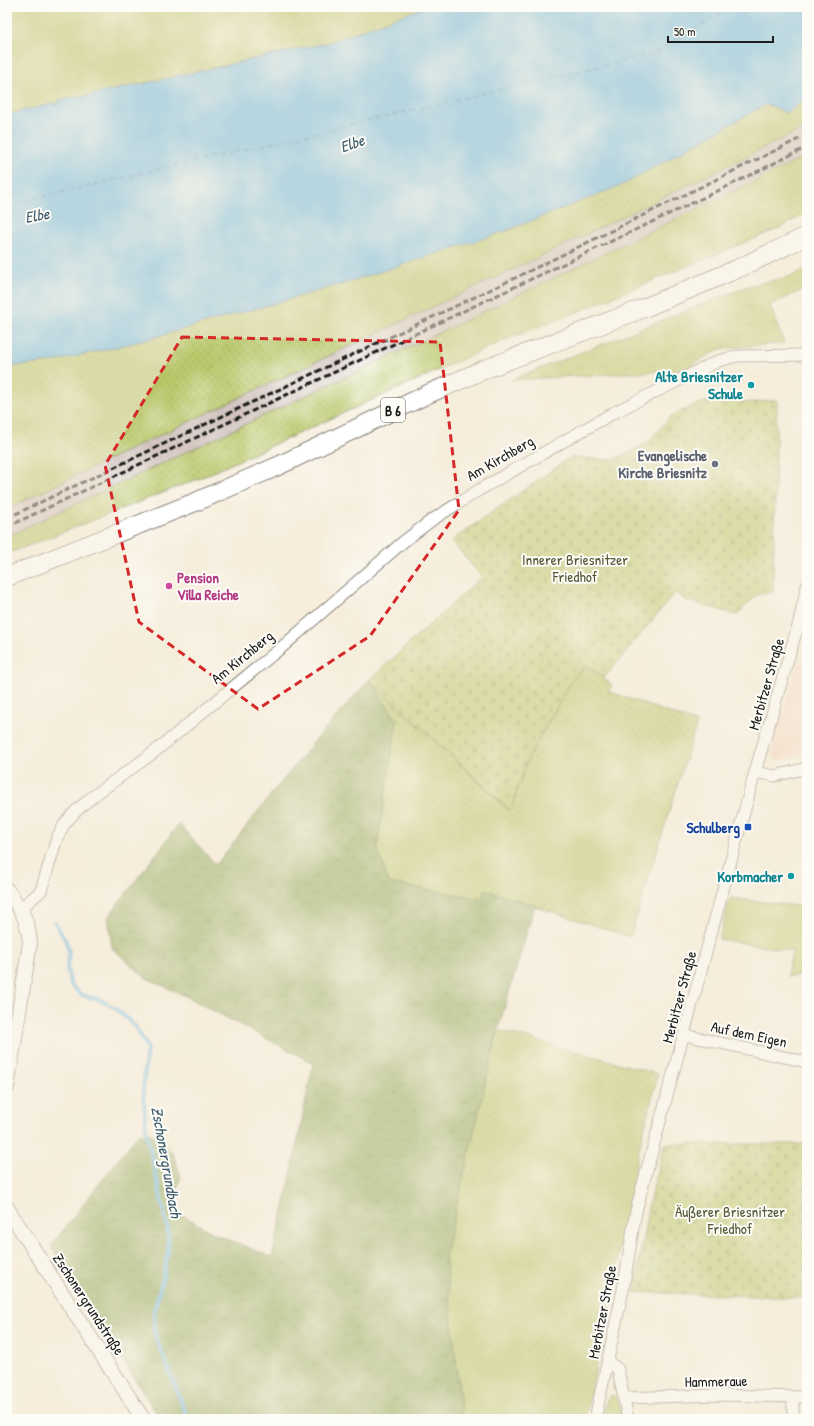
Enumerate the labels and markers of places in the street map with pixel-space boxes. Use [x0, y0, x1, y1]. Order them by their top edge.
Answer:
place label: Alte Briesnitzer Schule [655, 366, 743, 404]
marker: Alte Briesnitzer Schule [746, 380, 756, 390]
place label: Evangelische Kirche Briesnitz [618, 445, 708, 483]
marker: Evangelische Kirche Briesnitz [710, 459, 720, 469]
place label: Pension Villa Reiche [177, 567, 239, 605]
marker: Pension Villa Reiche [164, 581, 174, 591]
place label: Schulberg [686, 817, 740, 839]
marker: Schulberg [743, 822, 753, 832]
place label: Korbmacher [717, 866, 783, 887]
marker: Korbmacher [786, 871, 796, 881]

